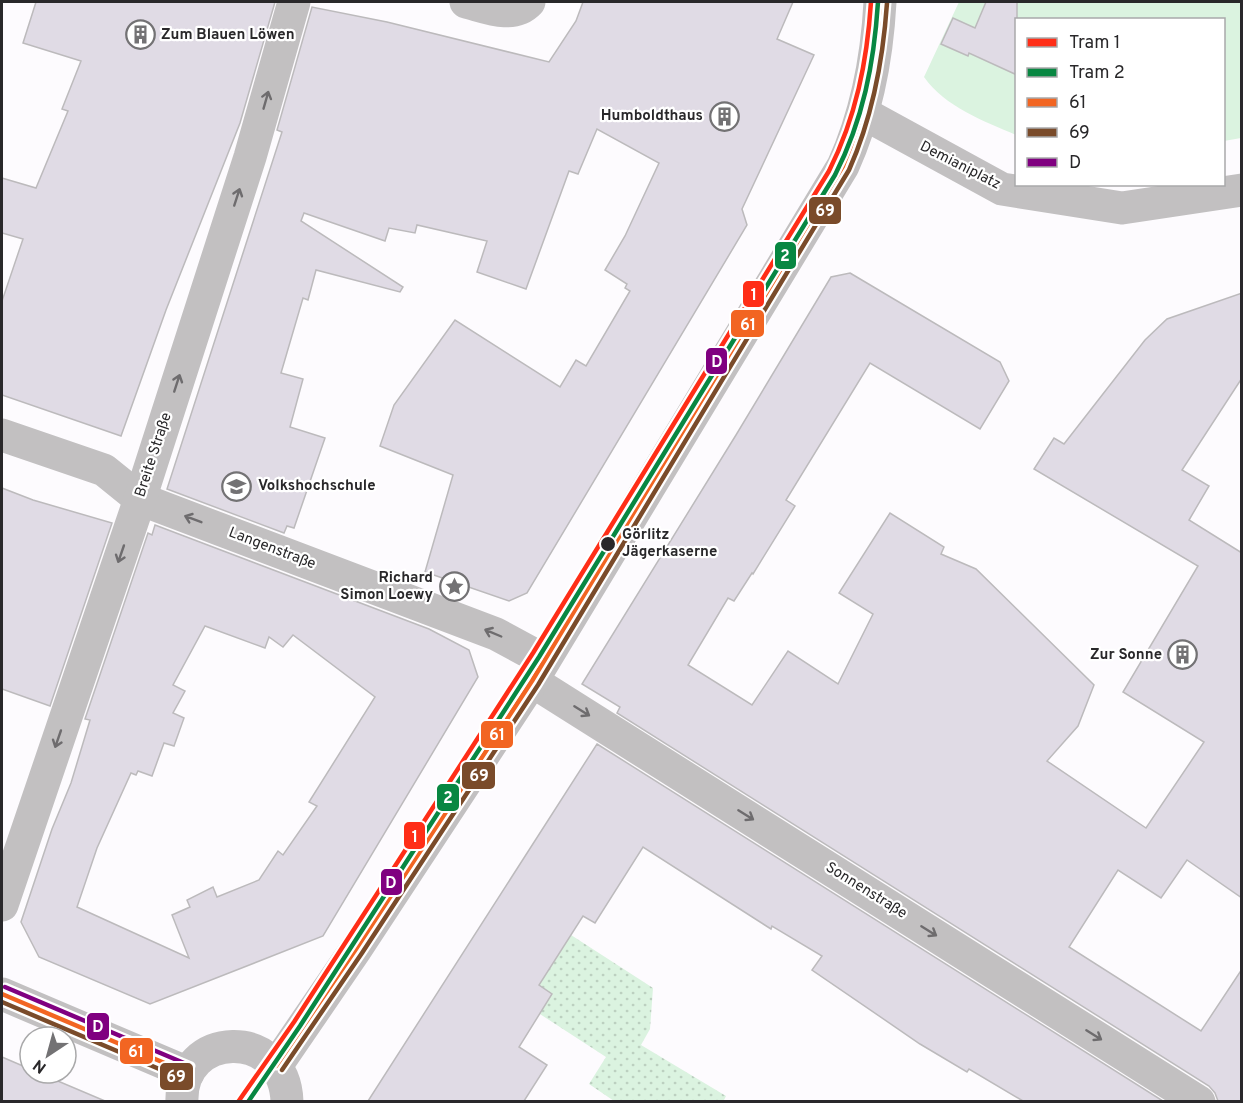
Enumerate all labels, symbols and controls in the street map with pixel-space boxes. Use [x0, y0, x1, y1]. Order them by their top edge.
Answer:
legend [1015, 18, 1225, 186]
building icon: Zum Blauen Löwen [124, 19, 156, 51]
place label: Zum Blauen Löwen [161, 26, 295, 45]
text: Tram 1 [1069, 32, 1120, 55]
text: Tram 2 [1069, 62, 1125, 85]
one-way arrow [261, 91, 272, 110]
text: 61 [1069, 92, 1086, 115]
building icon: Humboldthaus [708, 100, 740, 132]
place label: Humboldthaus [601, 107, 703, 126]
text: 69 [1069, 122, 1090, 145]
street label: Demianiplatz [916, 137, 1004, 195]
text: D [1069, 152, 1081, 175]
one-way arrow [232, 188, 243, 207]
line badge: 69 [808, 196, 842, 225]
text: 69 [815, 202, 835, 222]
line badge: 2 [774, 241, 797, 270]
text: 2 [780, 247, 790, 267]
line badge: 1 [742, 280, 765, 308]
text: 1 [751, 286, 757, 306]
line badge: 61 [730, 309, 765, 338]
text: 61 [740, 316, 756, 336]
line badge: D [705, 347, 728, 375]
text: D [711, 353, 723, 373]
one-way arrow [172, 374, 183, 393]
street label: Breite Straße [131, 410, 177, 500]
school or university icon: Volkshochschule [221, 470, 253, 502]
place label: Volkshochschule [258, 477, 376, 496]
one-way arrow [184, 512, 202, 523]
street label: Langenstraße [226, 524, 318, 574]
place label: Görlitz Jägerkaserne [622, 526, 717, 562]
marker: Görlitz Jägerkaserne [599, 535, 617, 553]
one-way arrow [114, 544, 125, 563]
place label: Richard Simon Loewy [340, 569, 433, 605]
place icon: Richard Simon Loewy [438, 571, 470, 603]
one-way arrow [484, 627, 502, 638]
building icon: Zur Sonne [1167, 639, 1199, 671]
place label: Zur Sonne [1090, 646, 1162, 665]
one-way arrow [573, 705, 590, 718]
line badge: 61 [480, 720, 514, 749]
text: 61 [489, 726, 505, 746]
one-way arrow [52, 729, 63, 748]
line badge: 69 [461, 761, 496, 790]
text: 69 [469, 767, 489, 787]
line badge: 2 [436, 783, 460, 812]
text: 2 [443, 789, 453, 809]
one-way arrow [738, 809, 755, 822]
line badge: 1 [403, 821, 426, 850]
text: 1 [412, 828, 418, 848]
street label: Sonnenstraße [822, 858, 910, 924]
line badge: D [380, 868, 403, 896]
text: D [385, 874, 397, 894]
one-way arrow [920, 925, 937, 937]
line badge: D [86, 1012, 110, 1041]
text: D [92, 1018, 104, 1038]
north arrow [18, 1025, 78, 1085]
one-way arrow [1085, 1029, 1102, 1041]
line badge: 61 [119, 1037, 154, 1065]
text: 61 [128, 1043, 144, 1063]
text: N [30, 1054, 51, 1077]
line badge: 69 [159, 1062, 194, 1091]
text: 69 [166, 1068, 186, 1088]

